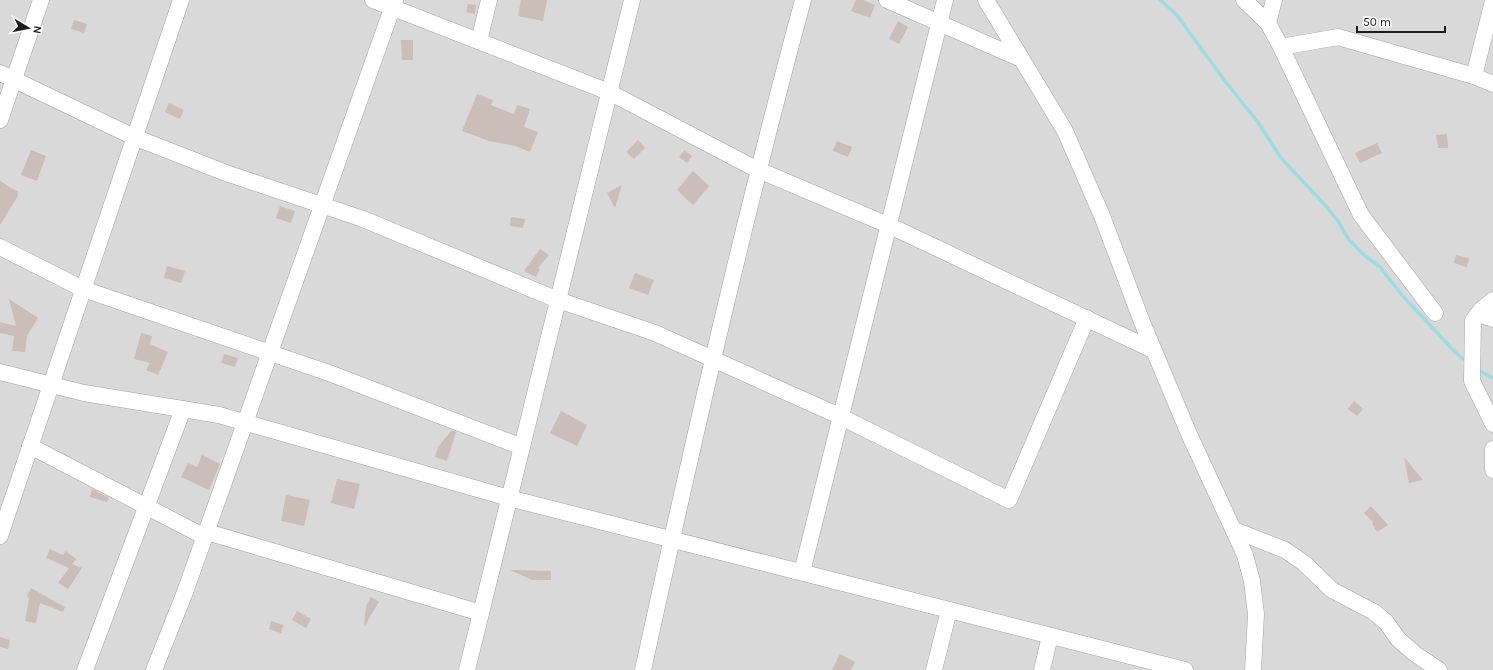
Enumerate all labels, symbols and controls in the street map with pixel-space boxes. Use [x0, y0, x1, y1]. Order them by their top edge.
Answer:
north arrow [8, 8, 48, 48]
scale bar [1357, 8, 1445, 34]
text: 50 m [1363, 15, 1391, 29]
text: N [30, 25, 44, 35]

